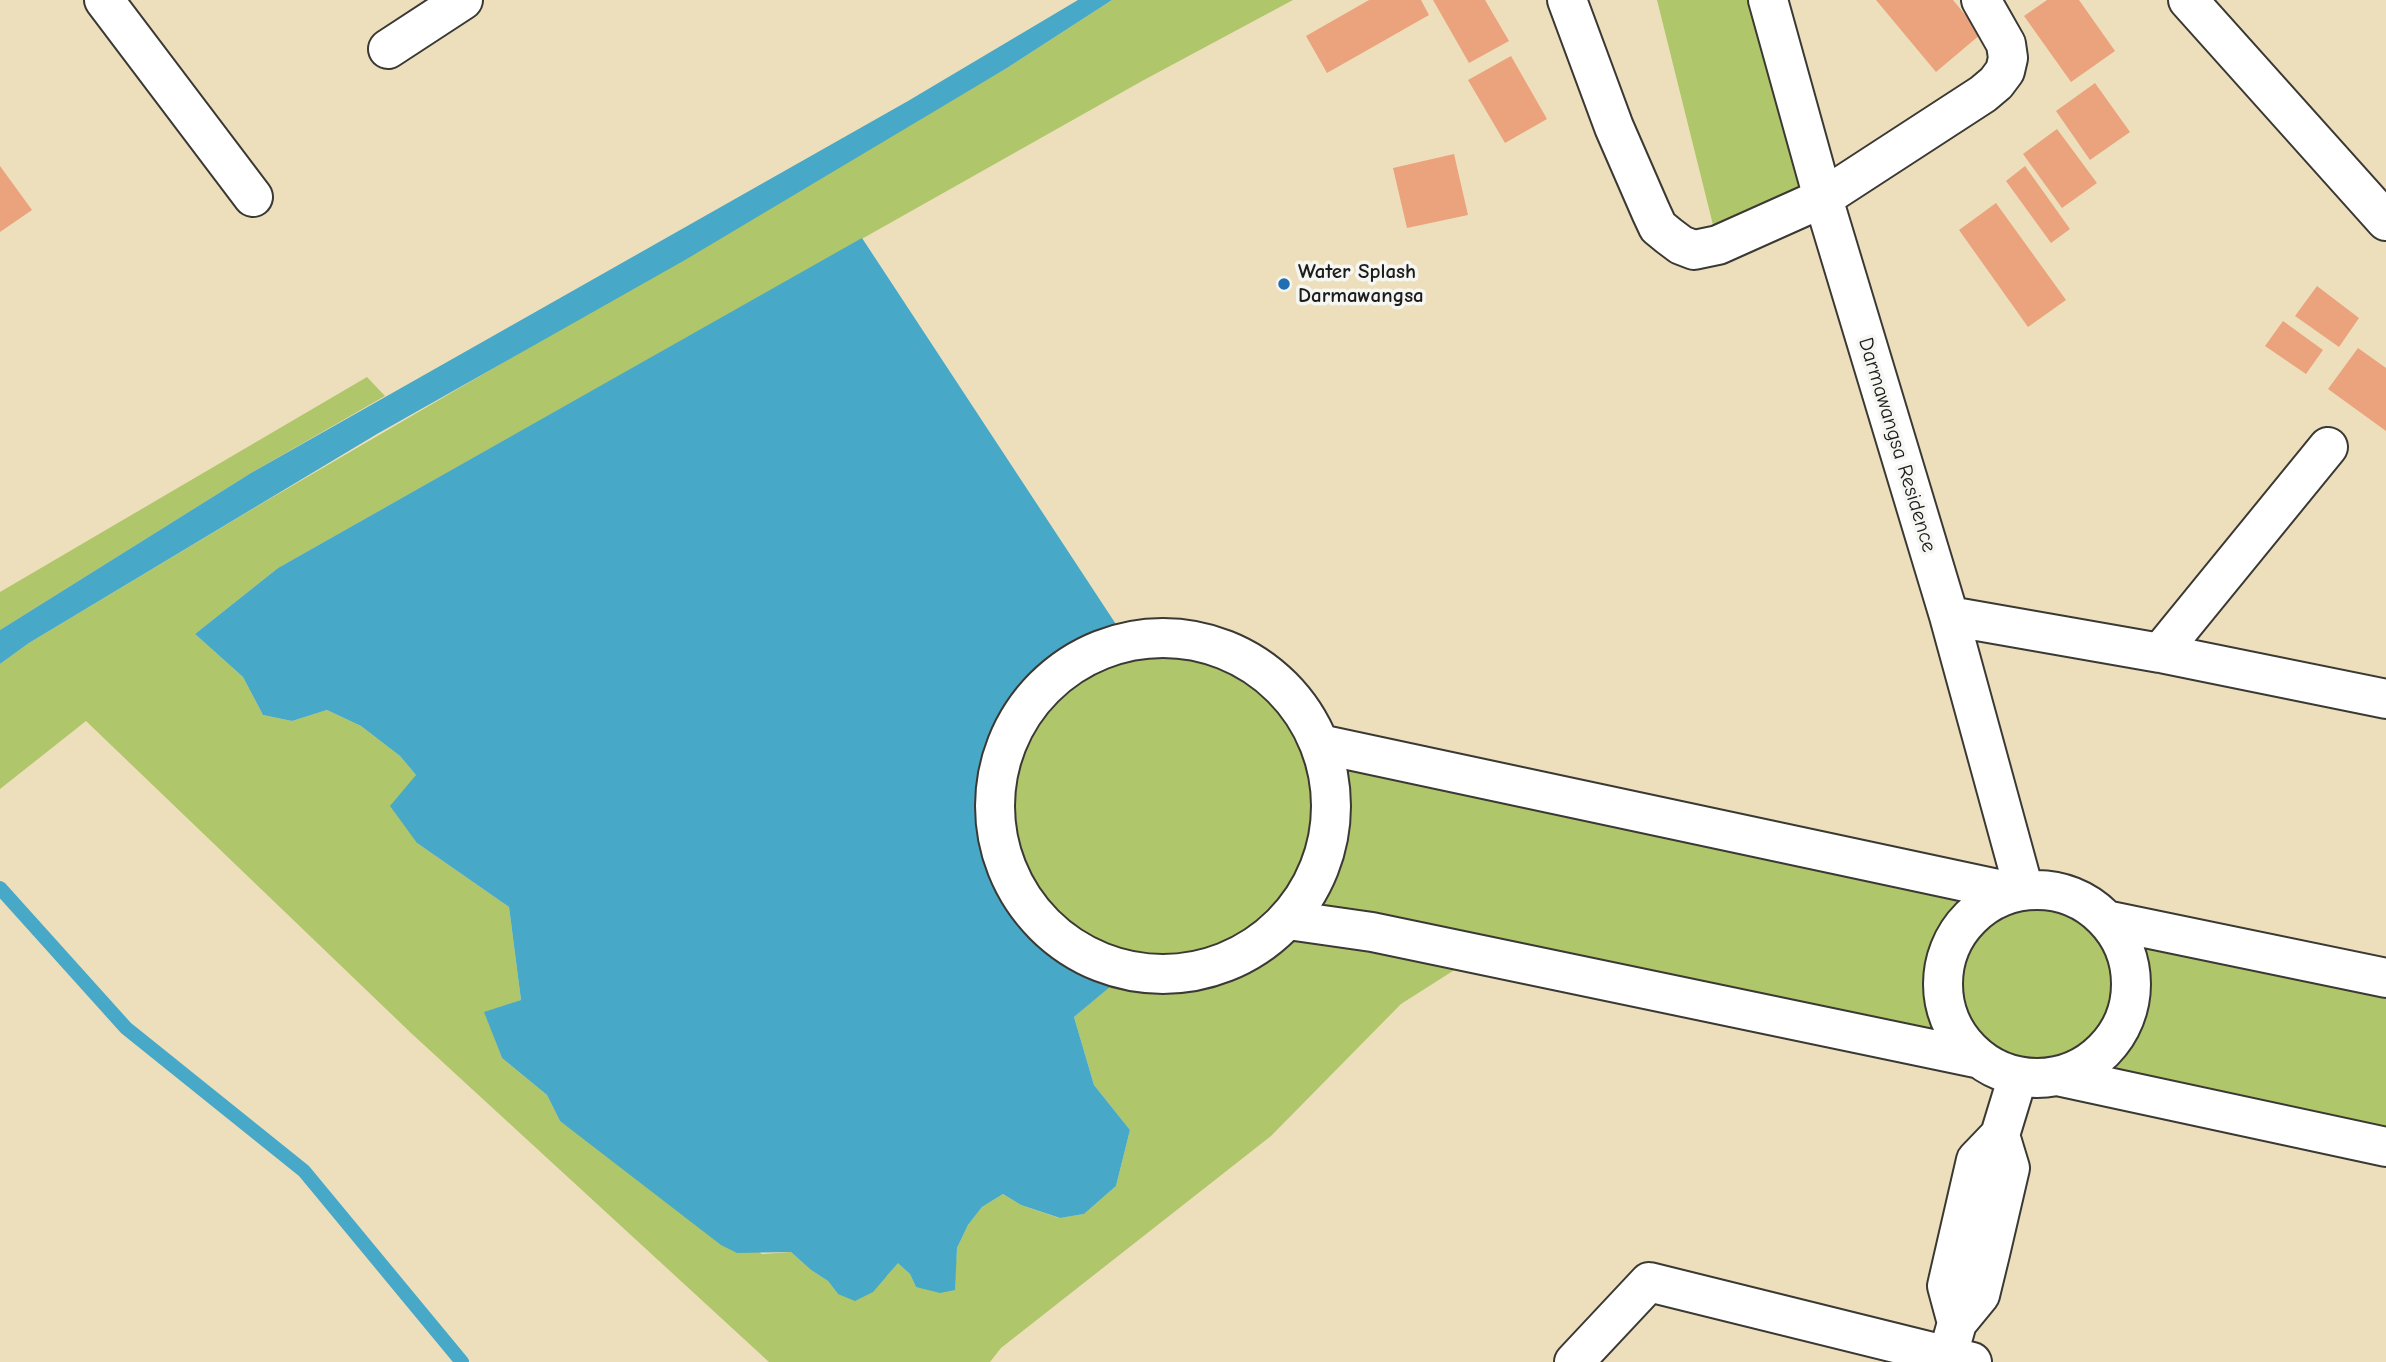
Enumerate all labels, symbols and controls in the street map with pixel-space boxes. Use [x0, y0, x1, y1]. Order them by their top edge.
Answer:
place label: Water Splash Darmawangsa [1298, 259, 1424, 309]
marker: Water Splash Darmawangsa [1276, 276, 1292, 292]
street label: Darmawangsa Residence [1852, 335, 1942, 555]

